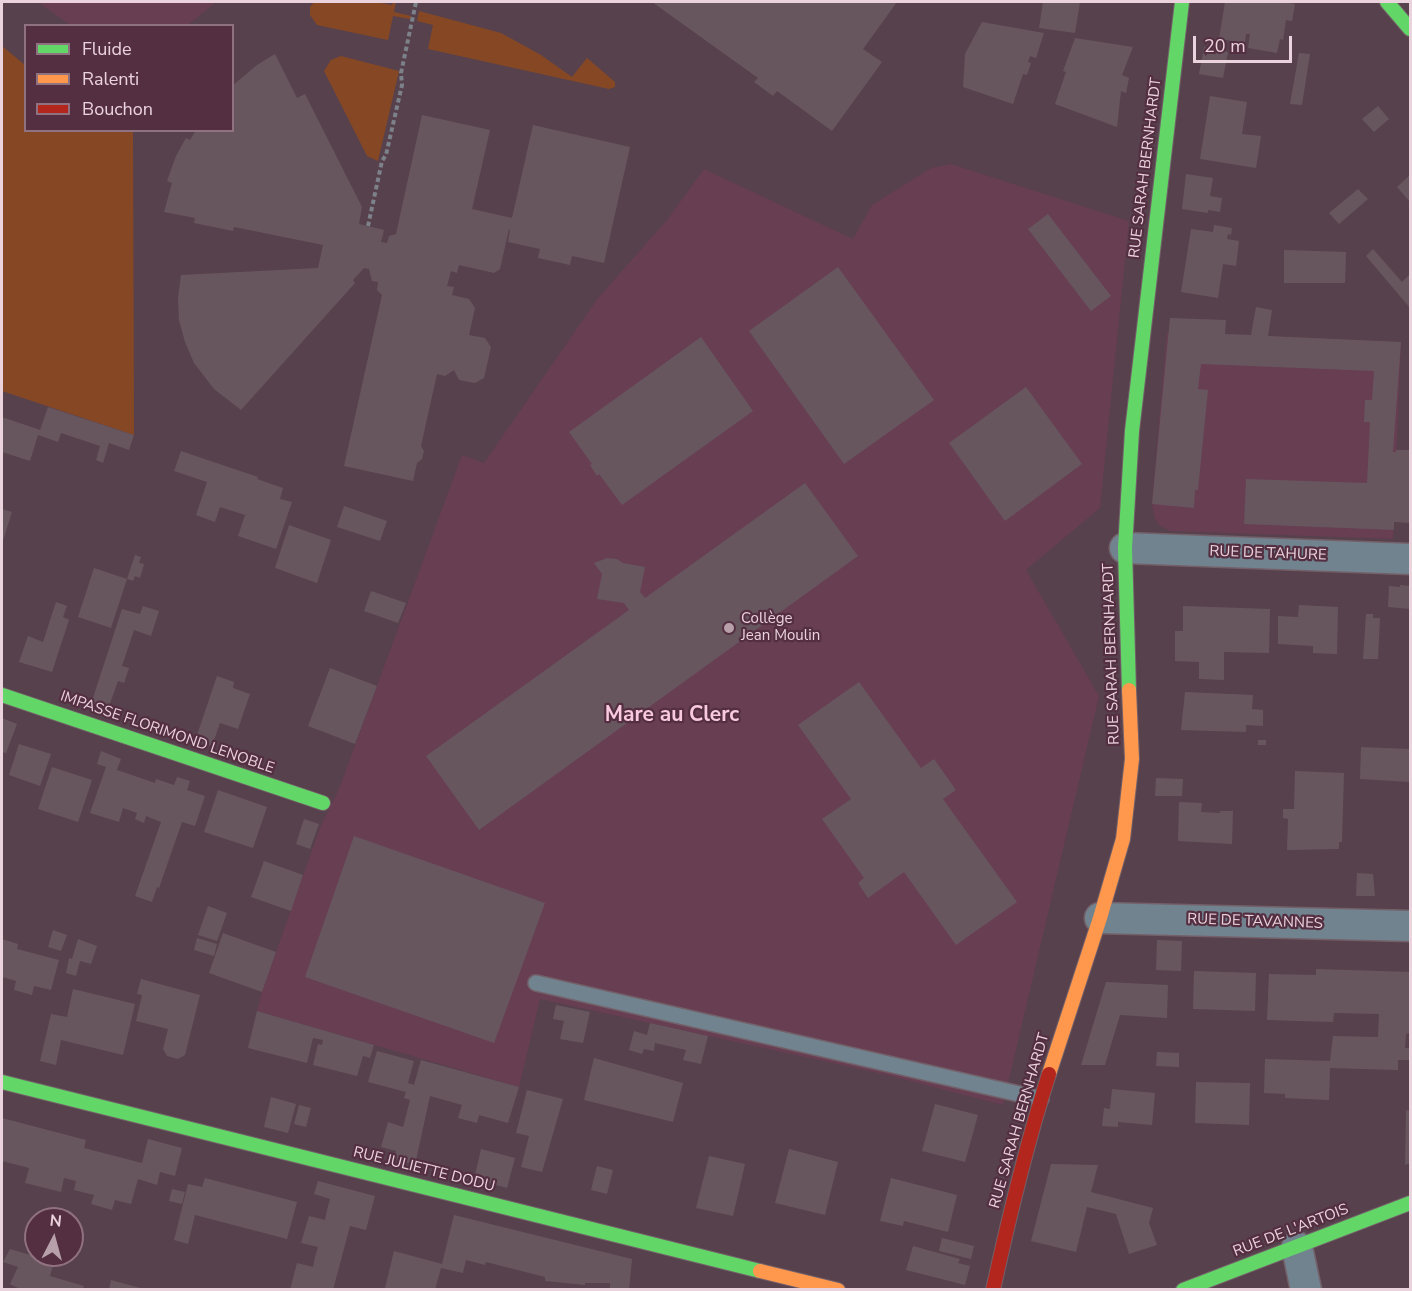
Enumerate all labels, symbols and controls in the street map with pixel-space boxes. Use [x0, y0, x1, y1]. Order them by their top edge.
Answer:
legend [24, 24, 234, 132]
scale bar [1196, 24, 1295, 62]
text: 20 m [1204, 34, 1246, 58]
text: Fluide [82, 37, 132, 61]
text: Ralenti [82, 67, 139, 91]
street label: RUE SARAH BERNHARDT [1126, 77, 1166, 259]
text: Bouchon [82, 97, 153, 121]
street label: RUE DE TAHURE [1209, 543, 1327, 565]
street label: RUE SARAH BERNHARDT [1100, 563, 1124, 745]
place label: Collège Jean Moulin [741, 610, 820, 645]
marker: Collège Jean Moulin [722, 621, 736, 635]
street label: IMPASSE FLORIMOND LENOBLE [58, 688, 276, 778]
district label: Mare au Clerc [605, 703, 739, 729]
street label: RUE DE TAVANNES [1187, 911, 1323, 933]
street label: RUE SARAH BERNHARDT [986, 1031, 1054, 1211]
street label: RUE JULIETTE DODU [351, 1144, 497, 1196]
street label: RUE DE L'ARTOIS [1231, 1201, 1351, 1261]
north arrow [24, 1207, 84, 1267]
text: N [49, 1210, 63, 1233]

